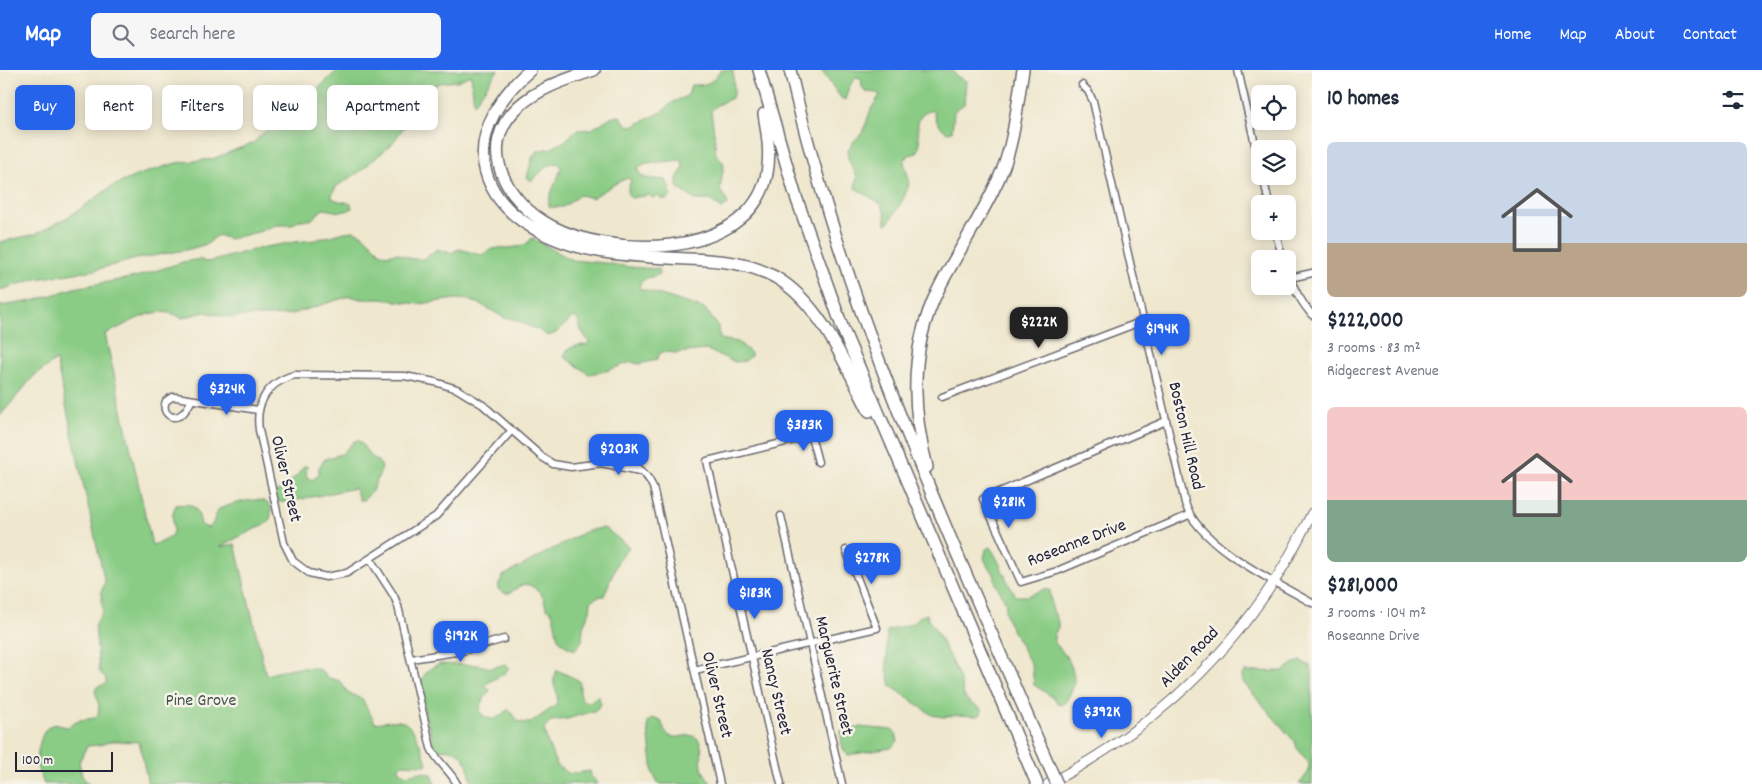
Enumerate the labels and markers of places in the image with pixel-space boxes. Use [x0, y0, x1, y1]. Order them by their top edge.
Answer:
pin: $222K [1004, 306, 1074, 349]
pin: $194K [1127, 314, 1197, 356]
pin: $324K [192, 374, 262, 416]
pin: $383K [769, 410, 839, 452]
pin: $203K [584, 434, 654, 476]
pin: $281K [974, 486, 1044, 529]
pin: $278K [837, 542, 907, 585]
pin: $183K [720, 578, 790, 620]
pin: $192K [426, 620, 496, 663]
pin: $392K [1067, 696, 1137, 739]

